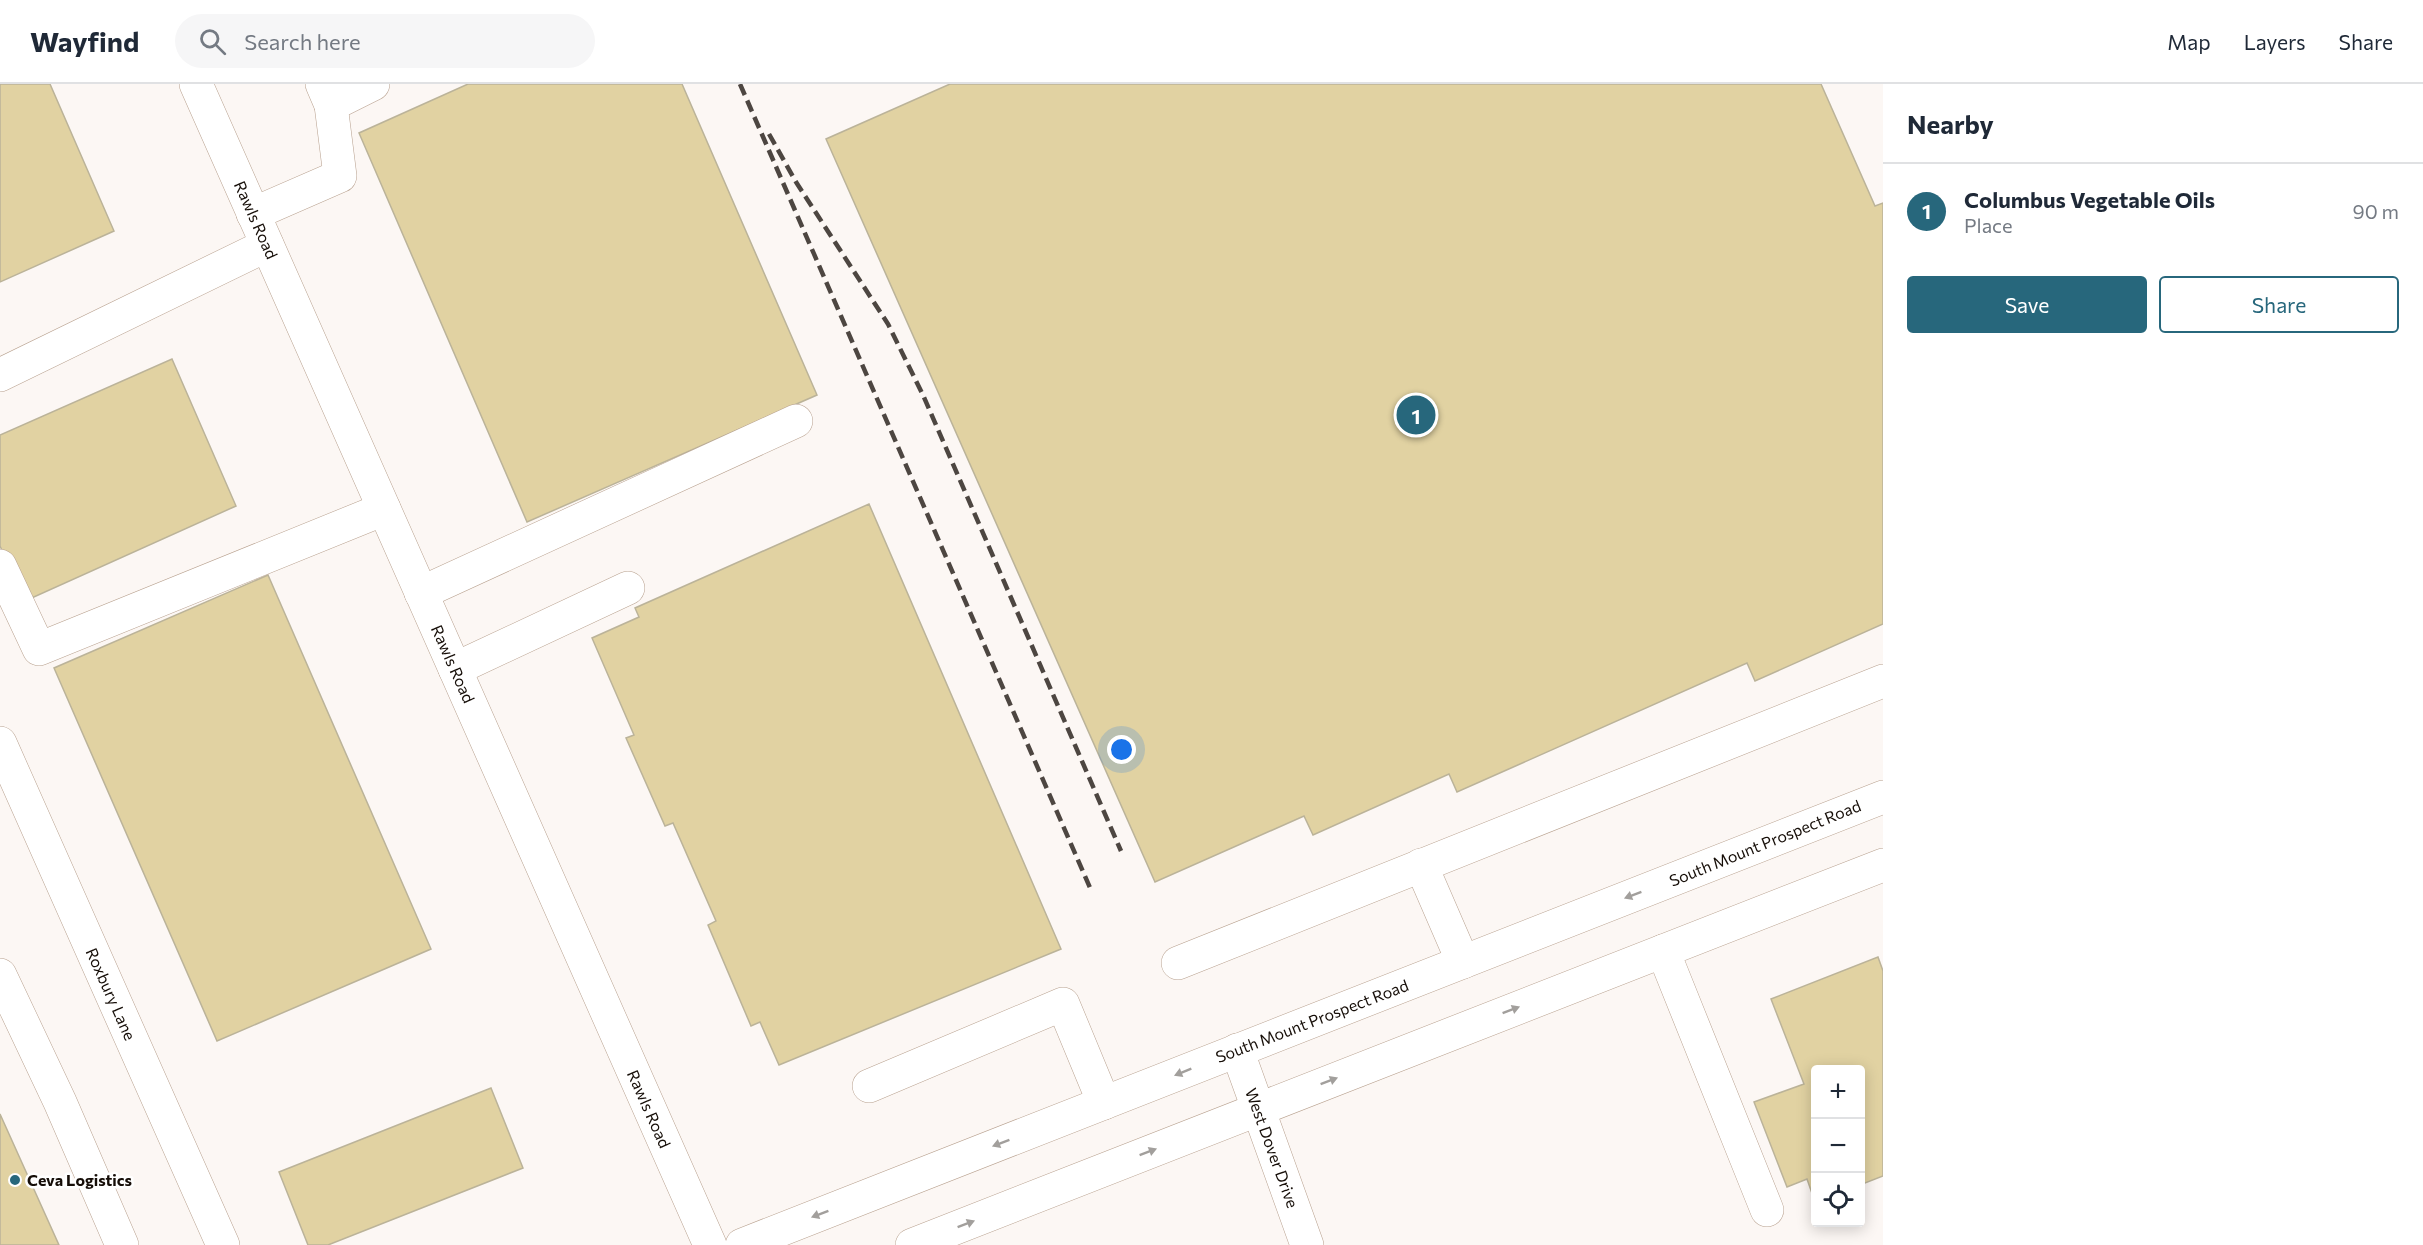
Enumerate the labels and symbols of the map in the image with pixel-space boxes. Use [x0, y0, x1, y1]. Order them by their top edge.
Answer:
street label: Rawls Road [231, 178, 282, 262]
pin: 1 [1396, 392, 1436, 438]
street label: Rawls Road [428, 622, 479, 706]
your location [1107, 735, 1136, 764]
street label: South Mount Prospect Road [1666, 795, 1863, 890]
one-way arrow [1624, 891, 1642, 900]
street label: Roxbury Lane [83, 945, 140, 1043]
street label: South Mount Prospect Road [1213, 975, 1411, 1066]
one-way arrow [1502, 1005, 1520, 1014]
street label: Rawls Road [624, 1067, 675, 1151]
one-way arrow [1174, 1068, 1192, 1077]
one-way arrow [1320, 1076, 1338, 1085]
street label: West Dover Drive [1242, 1085, 1303, 1210]
one-way arrow [992, 1138, 1010, 1148]
one-way arrow [1139, 1147, 1157, 1157]
place label: Ceva Logistics [27, 1170, 132, 1189]
marker: Ceva Logistics [8, 1173, 22, 1187]
one-way arrow [811, 1210, 829, 1220]
one-way arrow [957, 1218, 975, 1228]

